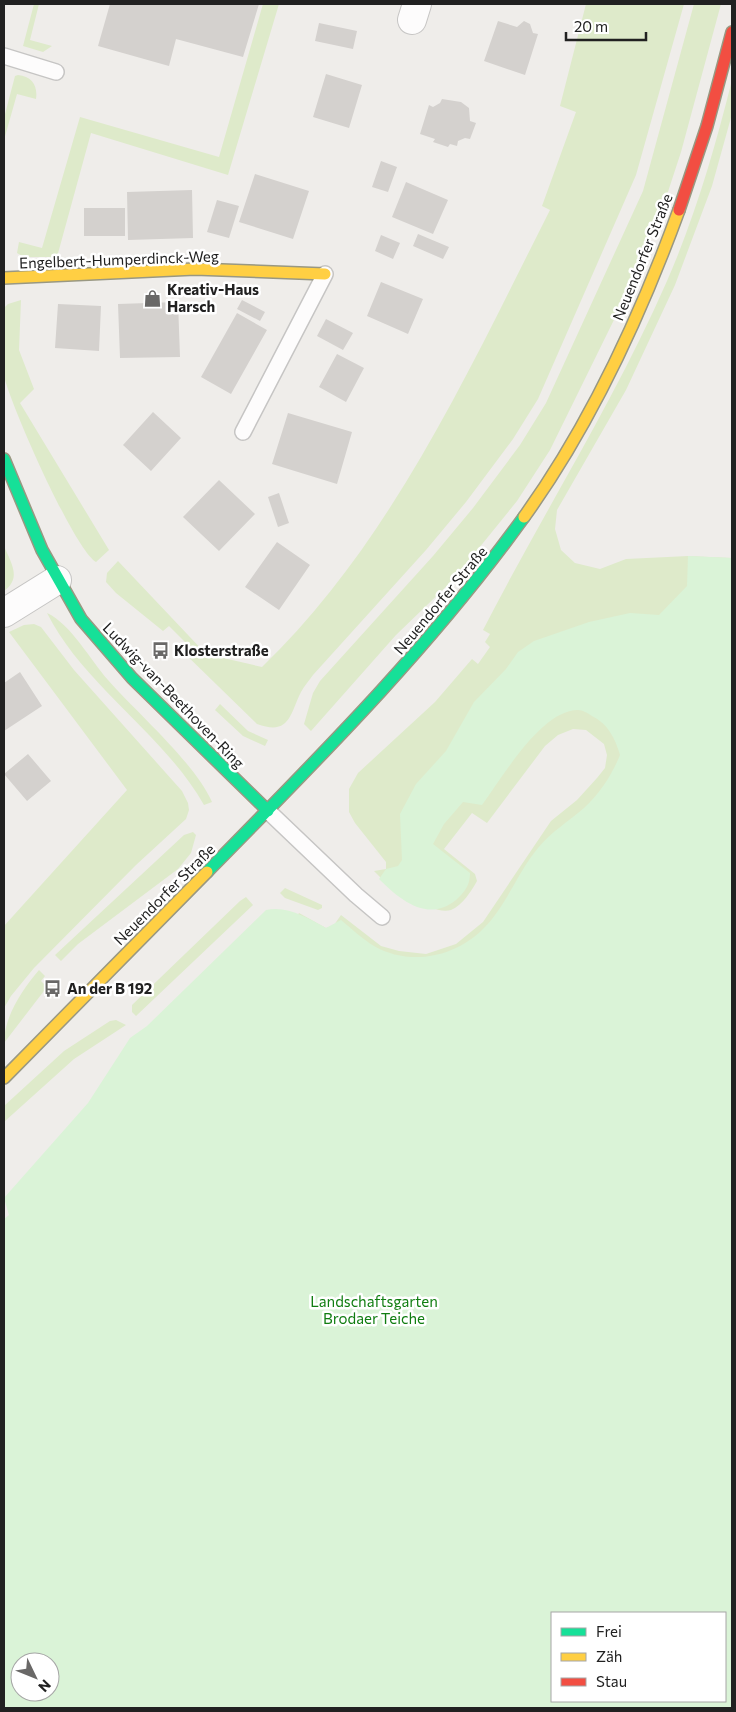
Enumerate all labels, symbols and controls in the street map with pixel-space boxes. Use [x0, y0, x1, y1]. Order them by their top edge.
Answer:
scale bar [566, 10, 646, 42]
text: 20 m [574, 17, 608, 35]
street label: Neuendorfer Straße [608, 191, 676, 323]
street label: Engelbert-Humperdinck-Weg [19, 247, 219, 271]
place label: Kreativ-Haus Harsch [167, 280, 259, 315]
shop icon: Kreativ-Haus Harsch [143, 288, 163, 308]
street label: Neuendorfer Straße [390, 542, 491, 658]
street label: Ludwig-van-Beethoven-Ring [100, 618, 248, 772]
bus stop icon: Klosterstraße [150, 640, 170, 660]
place label: Klosterstraße [174, 641, 269, 659]
street label: Neuendorfer Straße [110, 840, 218, 948]
bus stop icon: An der B 192 [43, 978, 63, 998]
place label: An der B 192 [67, 979, 152, 997]
park label: Landschaftsgarten Brodaer Teiche [310, 1292, 438, 1327]
legend [551, 1612, 726, 1702]
text: Frei [596, 1622, 622, 1640]
text: Zäh [596, 1647, 622, 1665]
north arrow [10, 1652, 60, 1702]
text: Stau [596, 1672, 627, 1690]
text: N [35, 1677, 55, 1696]

